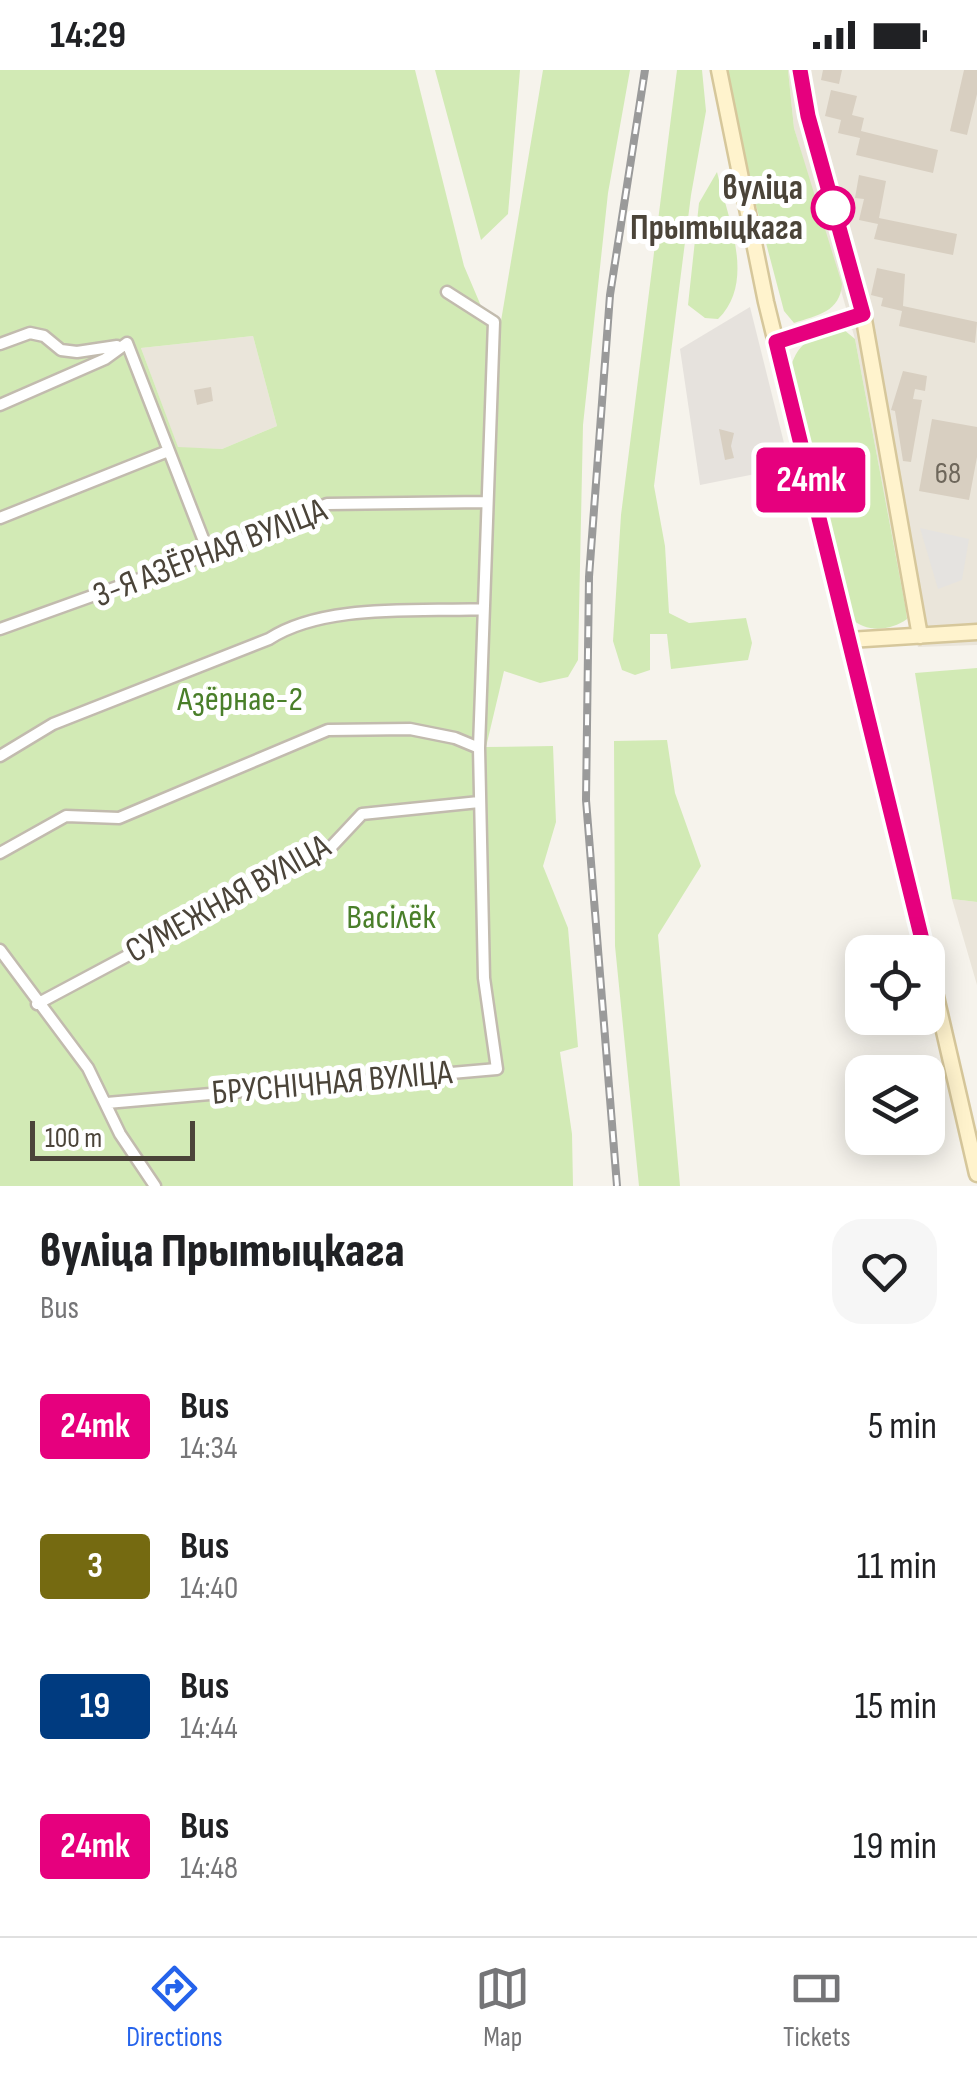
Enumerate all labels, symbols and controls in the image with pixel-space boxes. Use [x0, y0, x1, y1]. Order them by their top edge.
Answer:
text: 14:29 [50, 13, 126, 58]
place label: вуліца Прытыцкага [630, 167, 803, 250]
marker: вуліца Прытыцкага [812, 187, 854, 229]
line badge: 24тк [741, 448, 881, 512]
house number: 68 [935, 456, 961, 492]
text: 24тк [776, 459, 846, 502]
street label: 3-Я АЗЁРНАЯ ВУЛІЦА [87, 488, 334, 617]
park label: Азёрнае-2 [176, 678, 303, 721]
street label: СУМЕЖНАЯ ВУЛІЦА [118, 825, 339, 973]
park label: Васілёк [346, 896, 436, 939]
map controls [845, 935, 945, 1155]
button: locate [845, 935, 945, 1035]
street label: БРУСНІЧНАЯ ВУЛІЦА [210, 1051, 455, 1115]
button: layers [845, 1055, 945, 1155]
scale bar [30, 1116, 195, 1160]
text: 100 m [45, 1122, 102, 1155]
button: heart [832, 1219, 937, 1324]
text: вуліца Прытыцкага [40, 1223, 405, 1280]
text: Bus [40, 1289, 79, 1328]
text: Bus [180, 1384, 229, 1429]
text: 5 min [868, 1404, 937, 1449]
text: 24тк [60, 1405, 130, 1448]
text: 14:34 [180, 1429, 237, 1468]
text: Bus [180, 1524, 229, 1569]
text: 11 min [857, 1544, 937, 1589]
text: 3 [87, 1545, 103, 1588]
text: 14:40 [180, 1569, 238, 1608]
text: Bus [180, 1664, 229, 1709]
text: 15 min [855, 1684, 937, 1729]
text: 19 [80, 1685, 110, 1728]
text: 14:44 [180, 1709, 238, 1748]
text: Bus [180, 1804, 229, 1849]
text: 19 min [853, 1824, 937, 1869]
text: 24тк [60, 1825, 130, 1868]
text: 14:48 [180, 1849, 238, 1888]
tab: Directions [126, 1961, 223, 2054]
tab: Map [475, 1961, 530, 2054]
tab: Tickets [783, 1961, 851, 2054]

